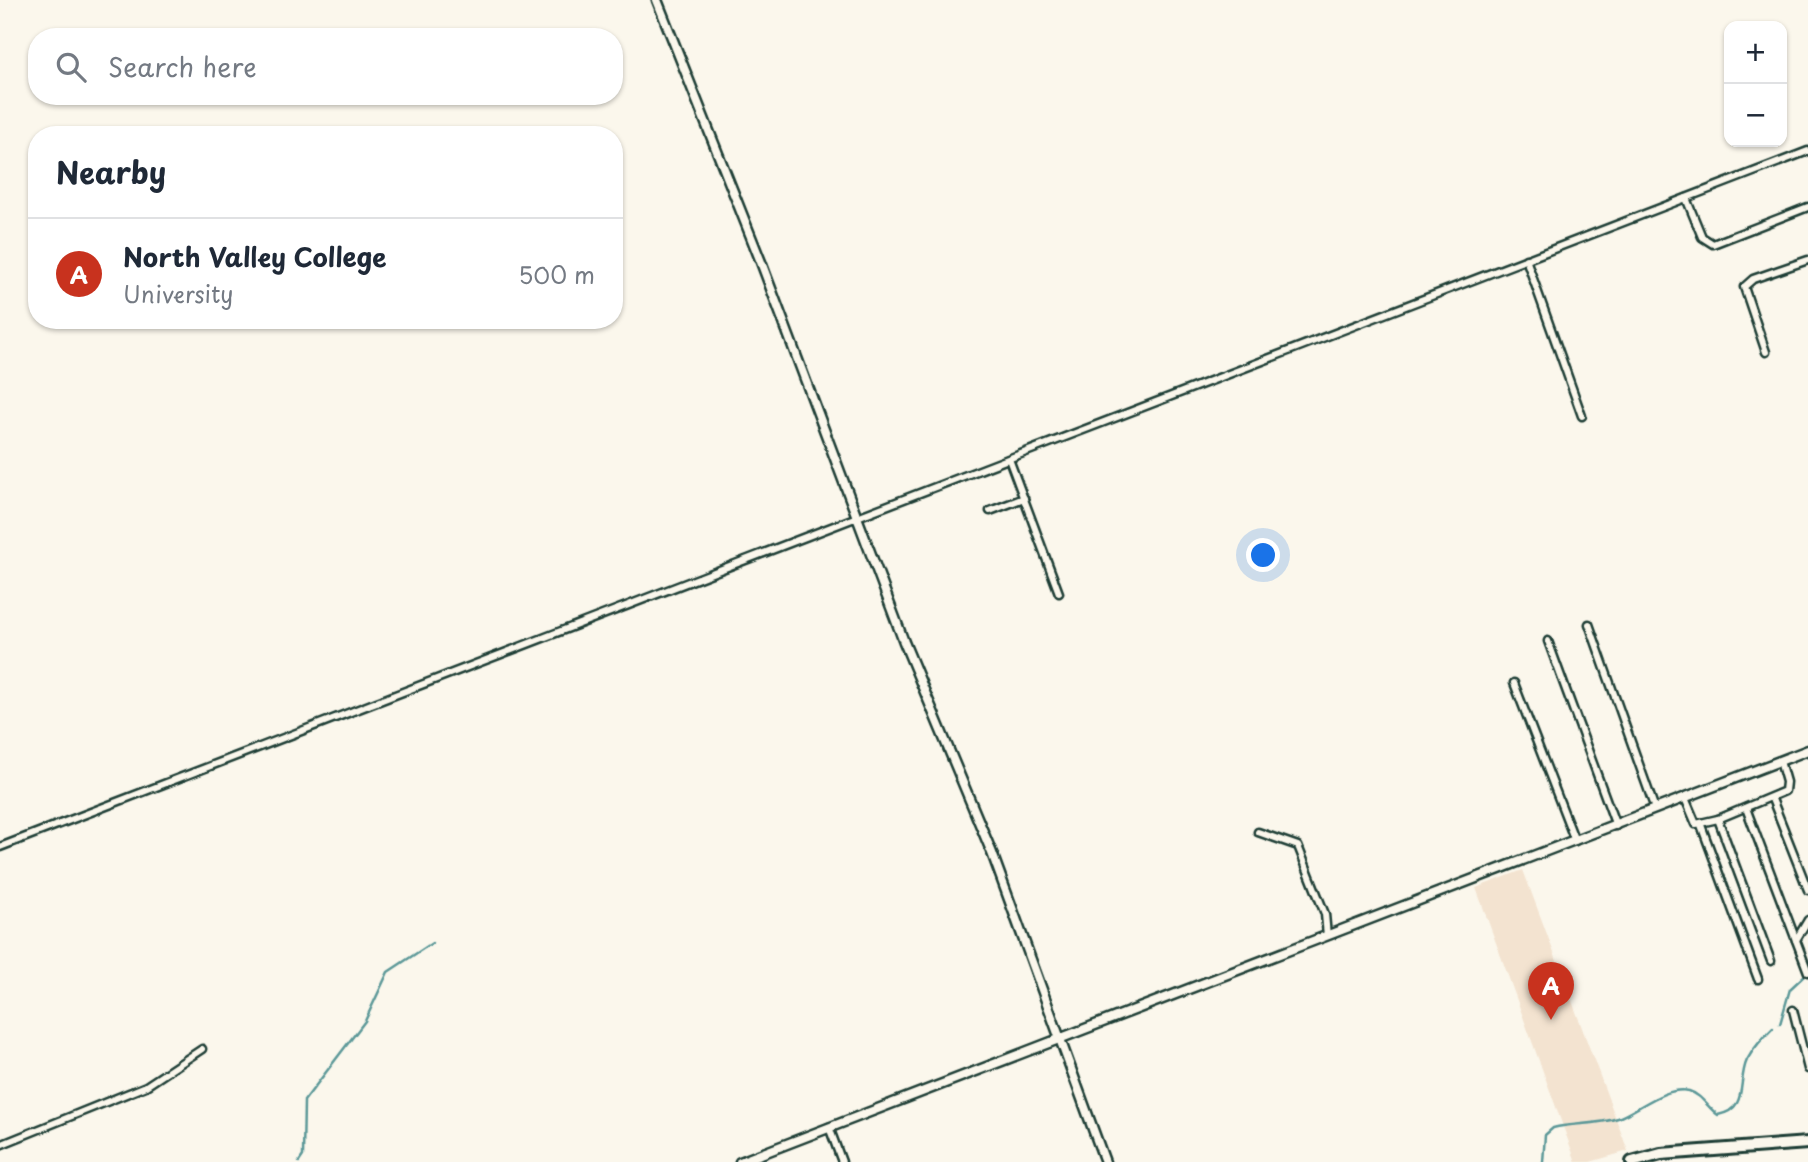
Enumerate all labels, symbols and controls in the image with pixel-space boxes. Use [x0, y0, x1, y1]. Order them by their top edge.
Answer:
map controls [1724, 21, 1787, 147]
button: + [1724, 21, 1787, 84]
search box [28, 28, 623, 105]
text: Search here [108, 47, 257, 86]
icon: search [52, 48, 90, 86]
button: − [1724, 84, 1787, 147]
text: Nearby [56, 149, 166, 194]
text: North Valley College [123, 237, 387, 276]
text: A [70, 257, 88, 292]
text: 500 m [518, 257, 595, 292]
text: University [123, 276, 233, 311]
your location [1246, 538, 1280, 572]
pin: A [1528, 962, 1574, 1020]

